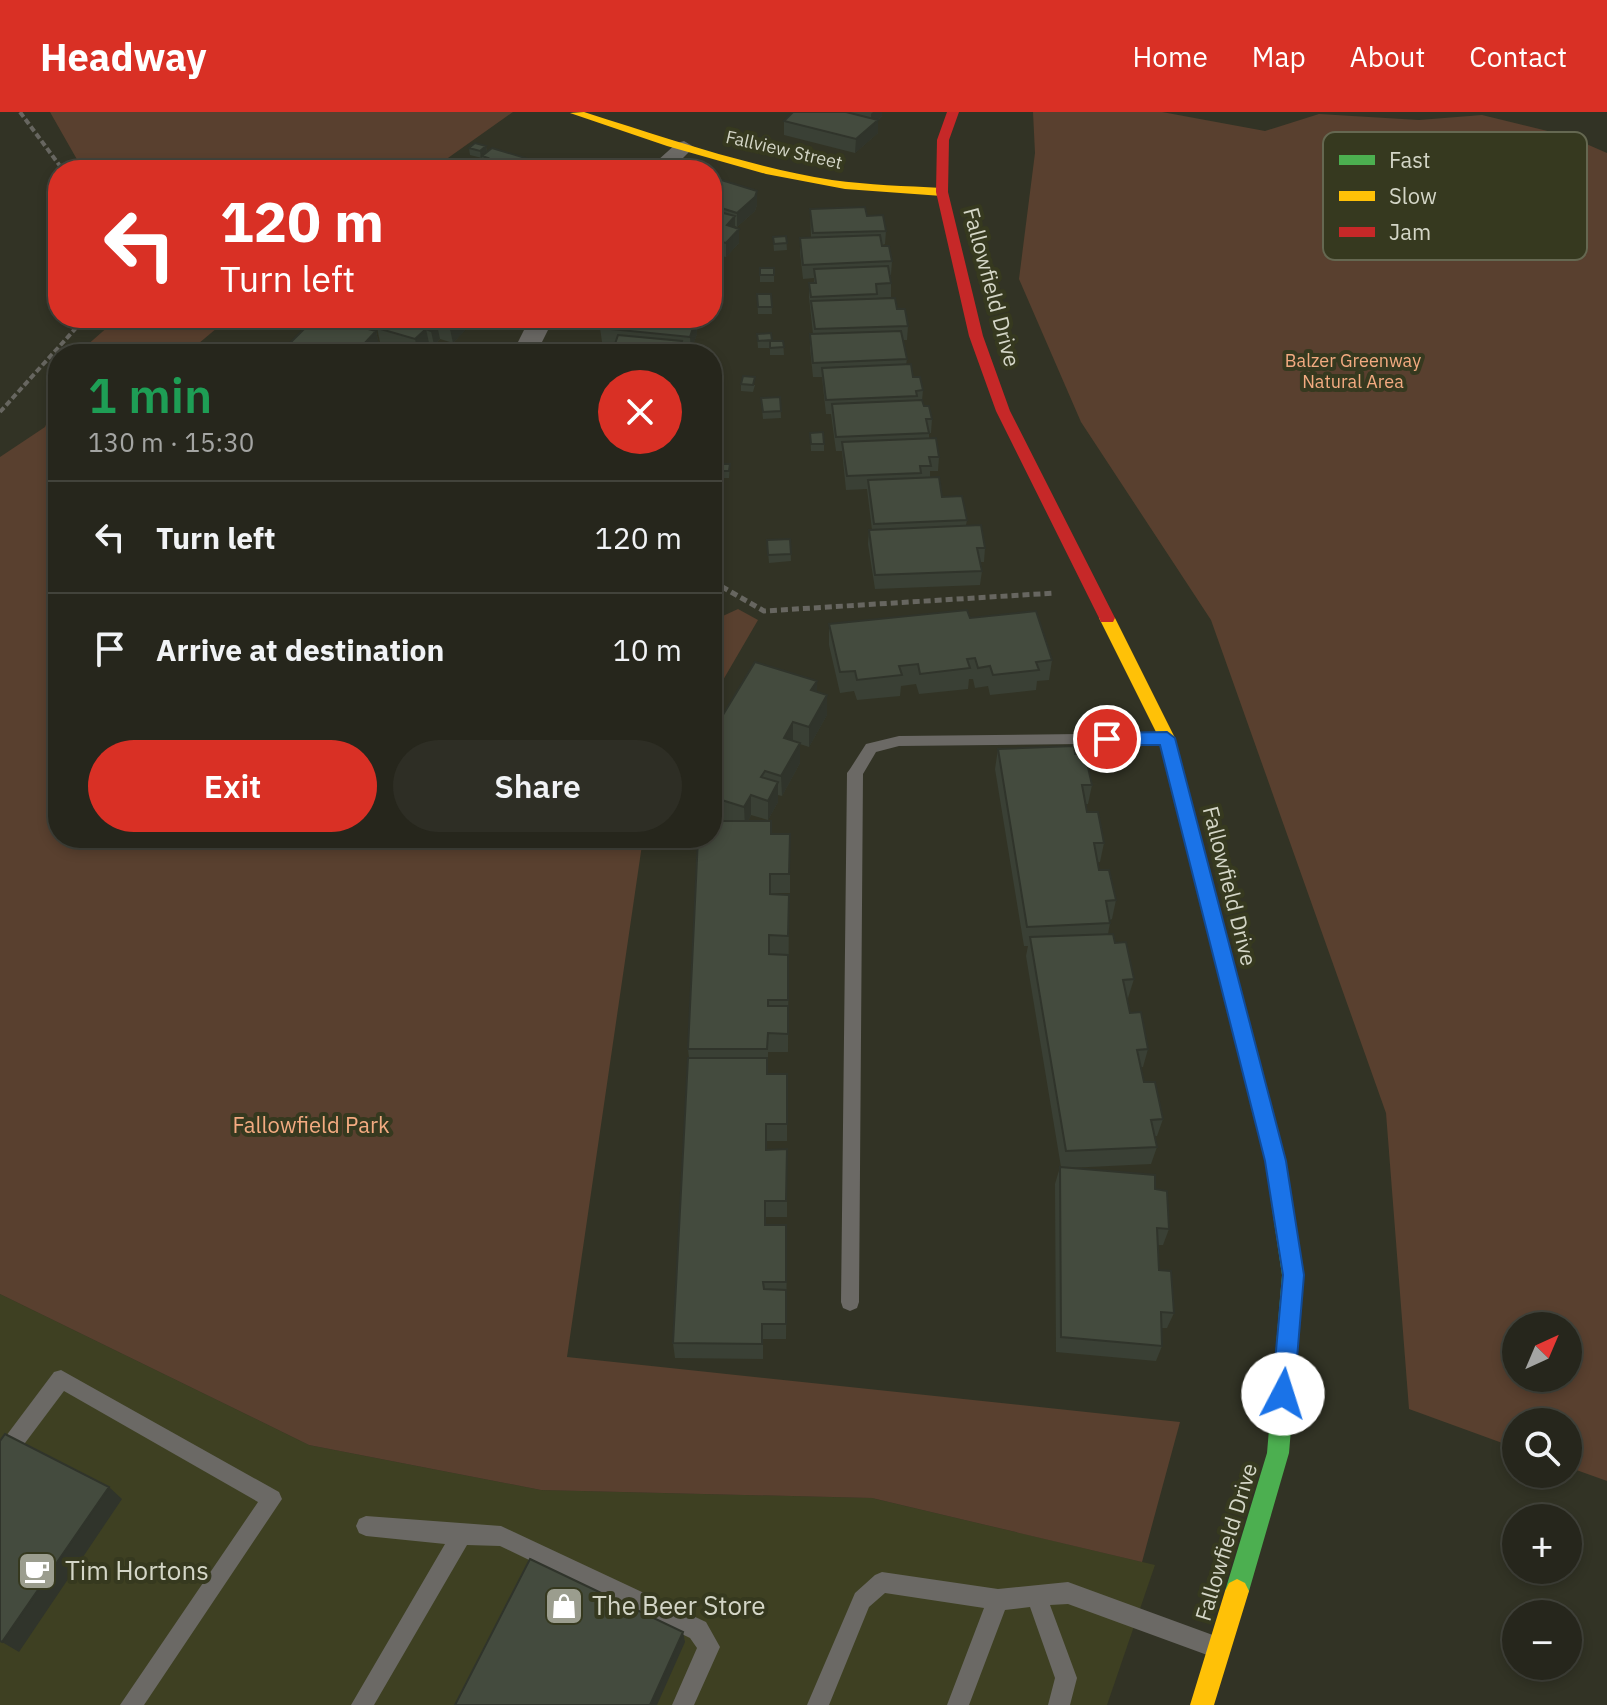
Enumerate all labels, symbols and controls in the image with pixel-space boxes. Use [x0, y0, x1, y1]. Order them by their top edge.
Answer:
text: Headway [40, 32, 207, 81]
text: Home [1132, 38, 1208, 75]
text: Map [1252, 38, 1306, 75]
text: About [1350, 38, 1425, 75]
text: Contact [1469, 38, 1567, 75]
street label: Fallview Street [724, 125, 845, 174]
legend [1323, 132, 1587, 260]
text: Fast [1389, 145, 1430, 174]
text: Slow [1389, 181, 1437, 210]
text: 120 m [220, 185, 384, 257]
icon: left [88, 192, 192, 296]
street label: Fallowfield Drive [957, 204, 1028, 370]
text: Jam [1389, 217, 1431, 246]
text: Turn left [220, 255, 355, 302]
park label: Balzer Greenway Natural Area [1285, 349, 1421, 393]
text: 1 min [88, 364, 212, 426]
button: close [598, 370, 682, 454]
text: 130 m · 15:30 [88, 425, 254, 459]
icon: left [88, 515, 132, 559]
text: Turn left [156, 518, 275, 557]
text: 120 m [595, 518, 682, 557]
icon: arrive [88, 627, 132, 671]
text: Arrive at destination [156, 630, 444, 669]
text: 10 m [613, 630, 682, 669]
pin [1073, 705, 1141, 773]
icon: arrive [1085, 717, 1129, 761]
button: Exit [88, 740, 377, 832]
button: Share [393, 740, 682, 832]
street label: Fallowfield Drive [1197, 803, 1264, 969]
park label: Fallowfield Park [232, 1110, 390, 1139]
north arrow [1502, 1312, 1582, 1392]
map controls [1502, 1312, 1582, 1680]
position arrow [1241, 1352, 1325, 1436]
button: search [1502, 1408, 1582, 1488]
street label: Fallowfield Drive [1188, 1459, 1263, 1624]
button: + [1502, 1504, 1582, 1584]
cafe icon: Tim Hortons [16, 1550, 58, 1592]
place label: Tim Hortons [65, 1553, 209, 1587]
shop icon: The Beer Store [543, 1585, 585, 1627]
place label: The Beer Store [592, 1588, 766, 1622]
button: − [1502, 1600, 1582, 1680]

